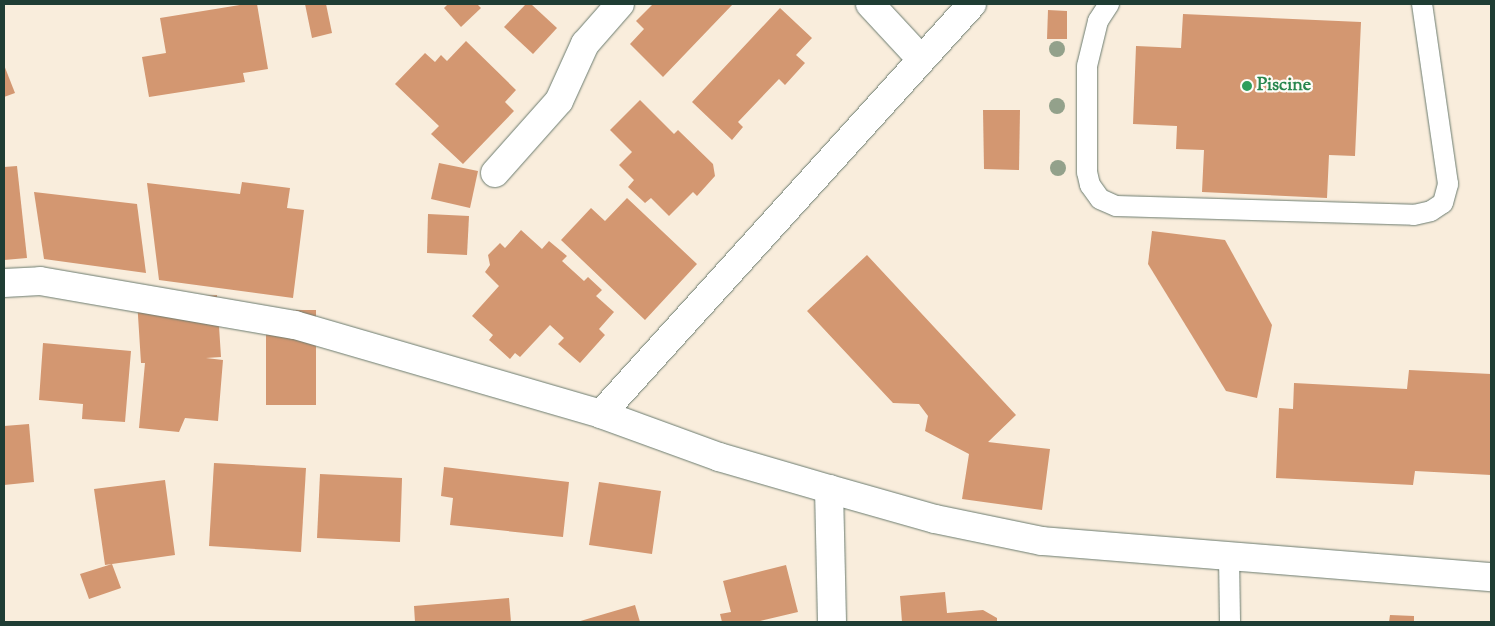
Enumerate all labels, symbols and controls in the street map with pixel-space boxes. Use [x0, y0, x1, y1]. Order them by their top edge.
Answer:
place label: Piscine [1257, 75, 1311, 97]
marker: Piscine [1241, 80, 1253, 92]

